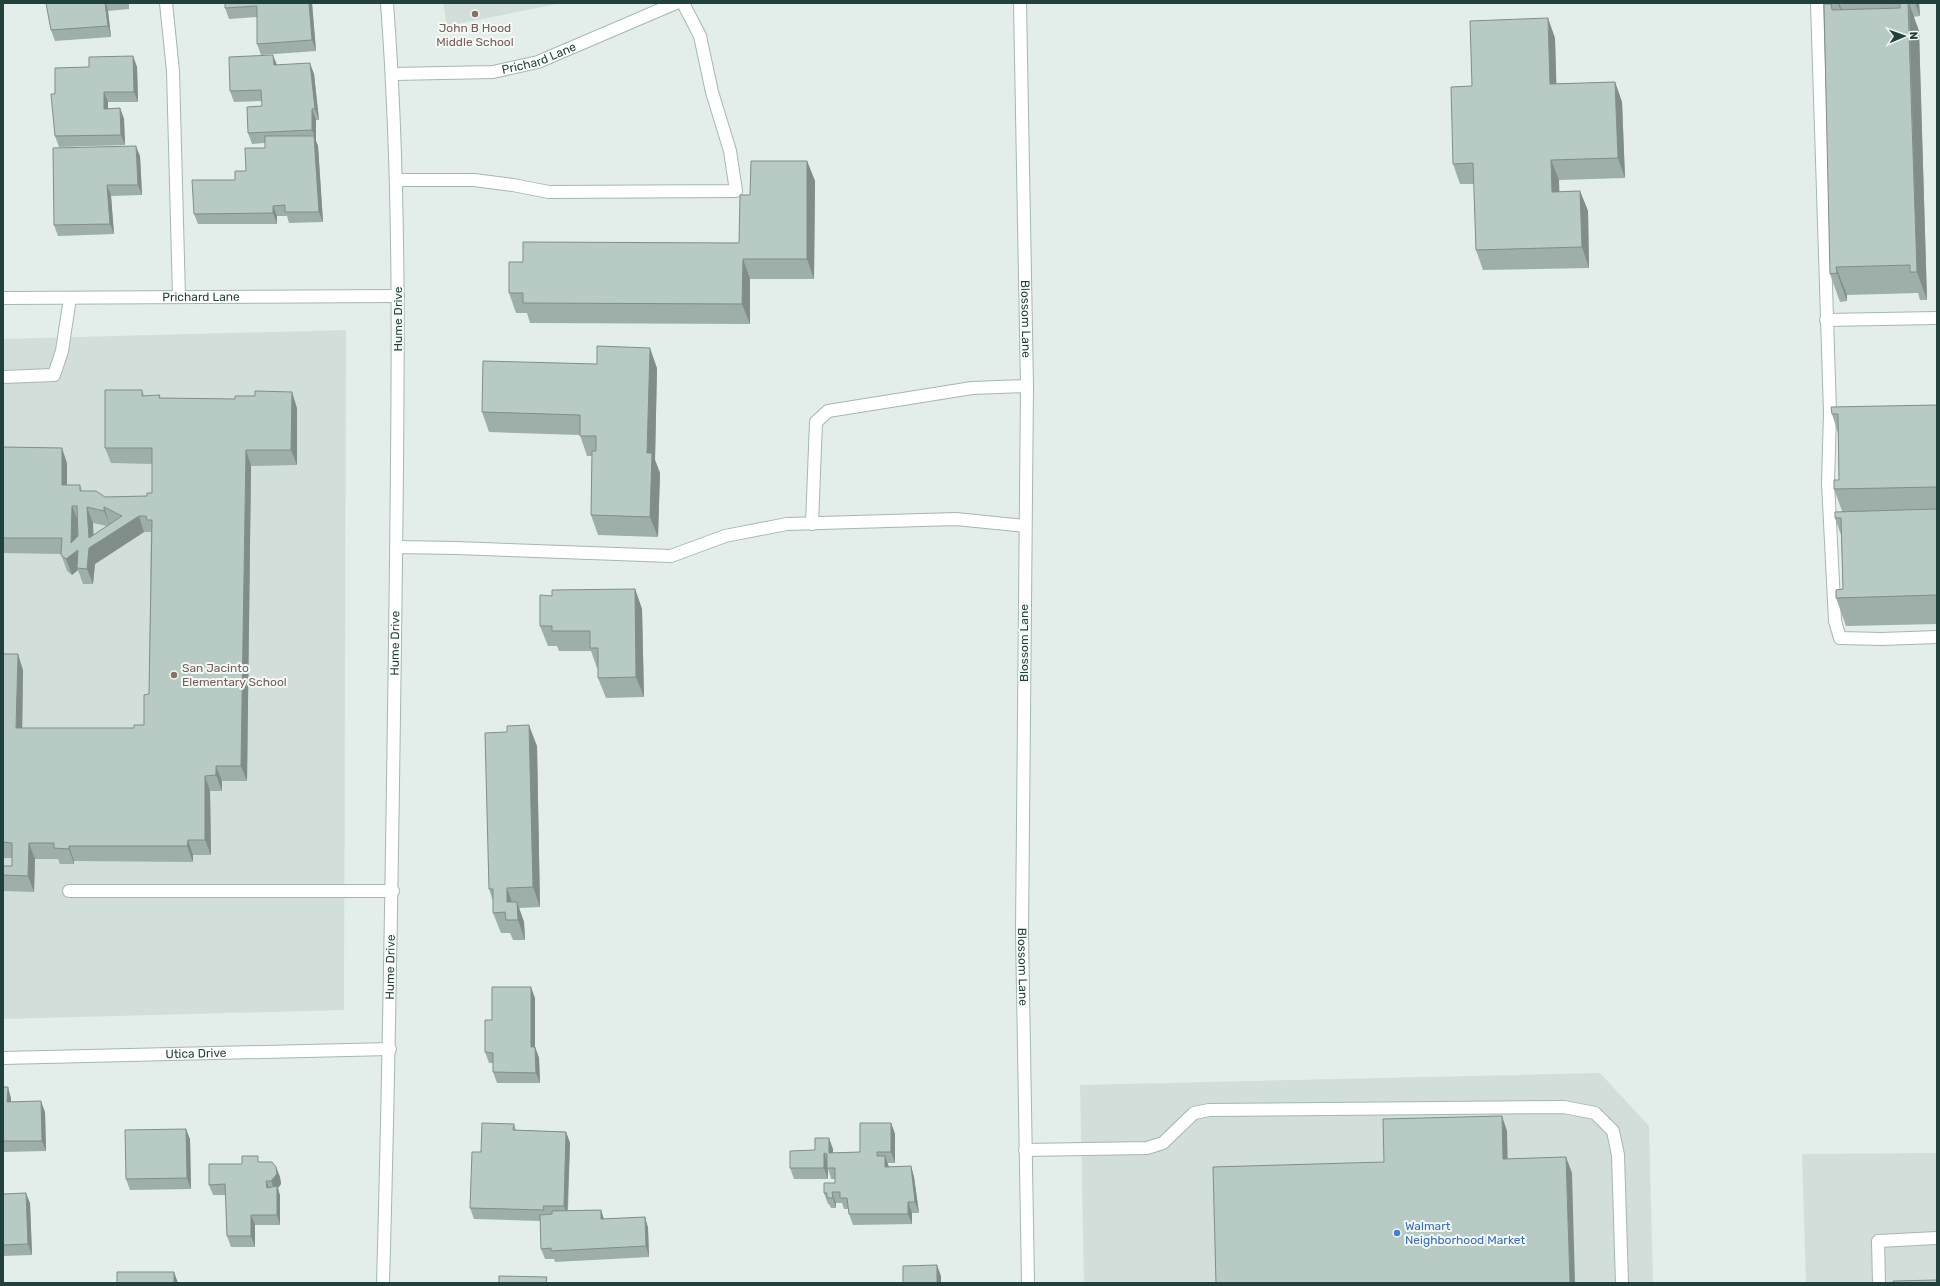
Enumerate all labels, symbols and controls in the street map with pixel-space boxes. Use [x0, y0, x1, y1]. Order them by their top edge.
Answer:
marker: John B Hood Middle School [470, 9, 480, 19]
north arrow [1884, 16, 1924, 56]
place label: John B Hood Middle School [436, 21, 514, 49]
text: N [1907, 31, 1920, 40]
street label: Prichard Lane [500, 39, 578, 77]
street label: Blossom Lane [1018, 280, 1033, 358]
street label: Hume Drive [391, 286, 405, 352]
street label: Prichard Lane [162, 290, 240, 304]
street label: Blossom Lane [1017, 604, 1031, 682]
street label: Hume Drive [388, 610, 402, 676]
place label: San Jacinto Elementary School [182, 661, 287, 689]
marker: San Jacinto Elementary School [169, 670, 179, 680]
street label: Blossom Lane [1015, 928, 1030, 1006]
street label: Hume Drive [383, 934, 398, 1000]
street label: Utica Drive [165, 1046, 227, 1061]
place label: Walmart Neighborhood Market [1405, 1219, 1525, 1247]
marker: Walmart Neighborhood Market [1392, 1228, 1402, 1238]

